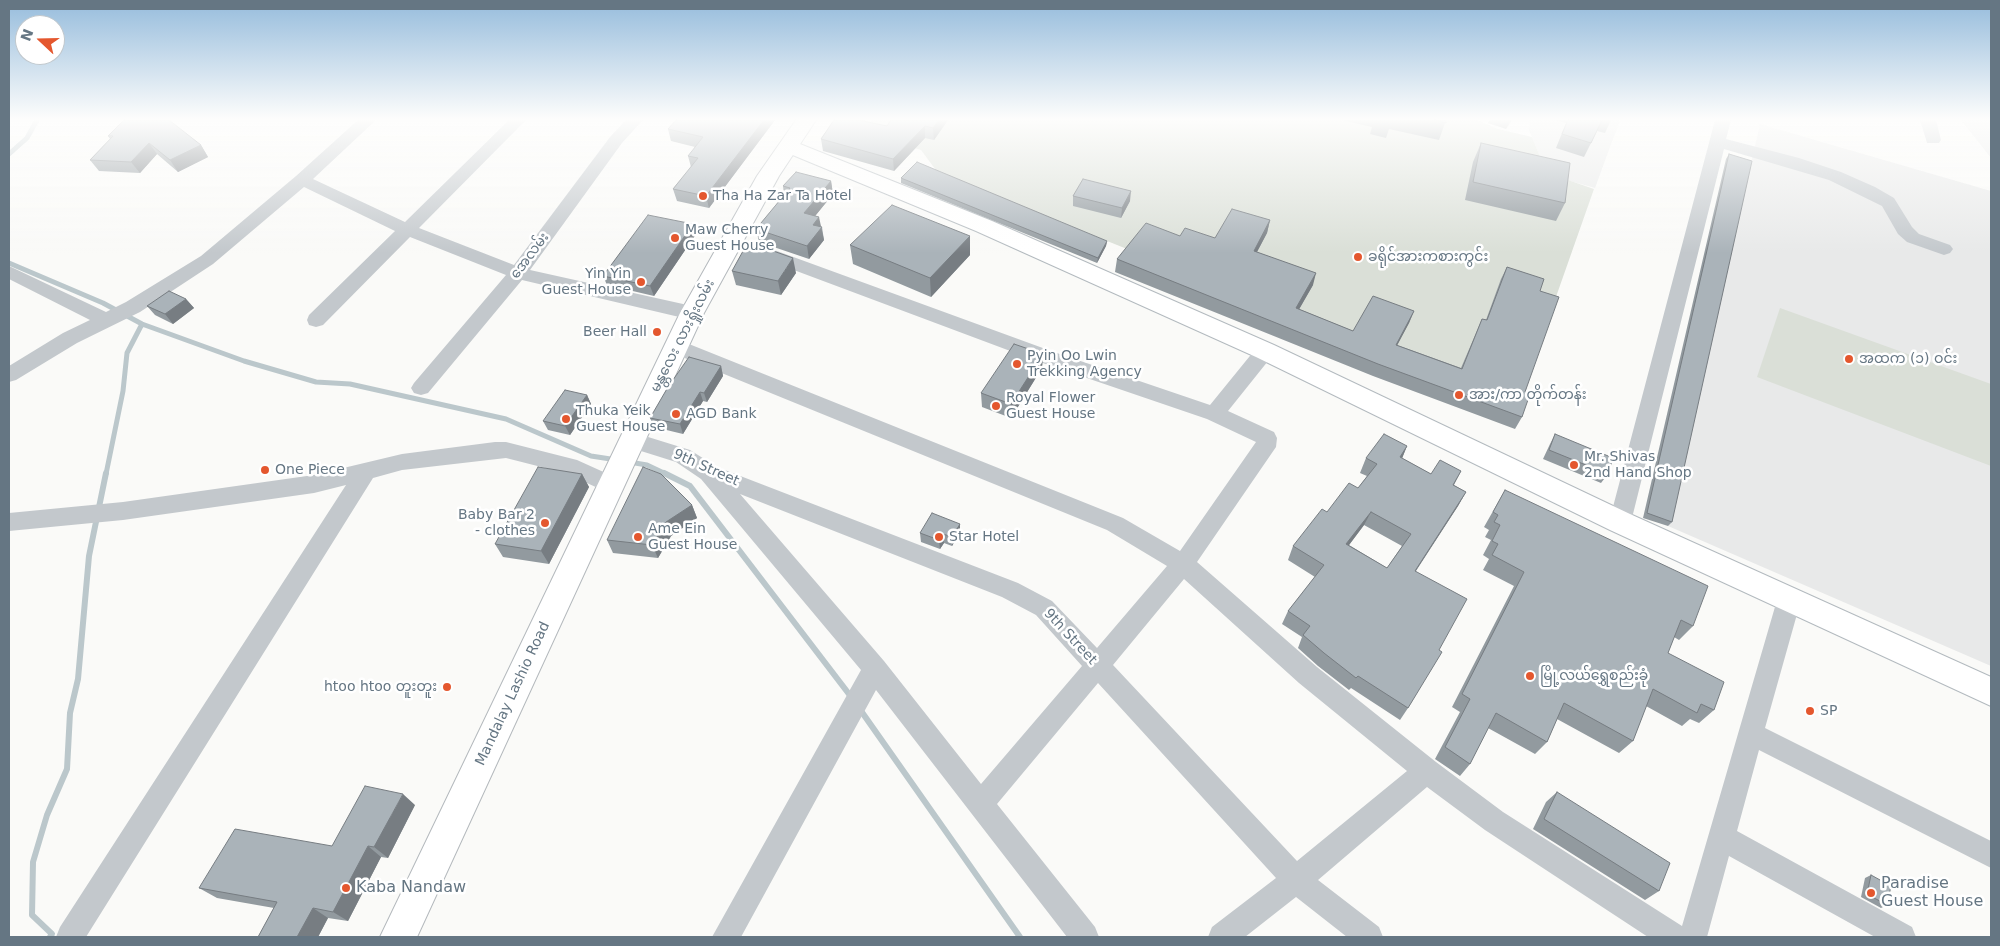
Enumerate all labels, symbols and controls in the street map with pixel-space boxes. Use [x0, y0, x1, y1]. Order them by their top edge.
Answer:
north arrow [15, 15, 65, 65]
text: N [17, 27, 36, 43]
place label: Tha Ha Zar Ta Hotel [713, 188, 852, 204]
marker: Tha Ha Zar Ta Hotel [697, 190, 709, 202]
place label: Maw Cherry Guest House [685, 222, 774, 254]
street label: အေလမ်း [507, 230, 553, 282]
marker: Maw Cherry Guest House [669, 232, 681, 244]
place label: ခရိုင်အားကစားကွင်း [1368, 249, 1488, 265]
marker: ခရိုင်အားကစားကွင်း [1352, 251, 1364, 263]
place label: Yin Yin Guest House [542, 266, 631, 298]
marker: Yin Yin Guest House [635, 276, 647, 288]
street label: မန္တလေး လားရှိုးလမ်း [647, 277, 719, 395]
place label: Beer Hall [583, 324, 647, 340]
marker: Beer Hall [651, 326, 663, 338]
place label: Pyin Oo Lwin Trekking Agency [1027, 348, 1142, 381]
place label: အထက (၁) ဝင်း [1859, 351, 1957, 367]
marker: အထက (၁) ဝင်း [1843, 353, 1855, 365]
marker: Pyin Oo Lwin Trekking Agency [1011, 358, 1023, 370]
place label: အား/ကာ တိုက်တန်း [1469, 387, 1586, 403]
marker: အား/ကာ တိုက်တန်း [1453, 389, 1465, 401]
place label: Royal Flower Guest House [1006, 390, 1095, 422]
marker: Royal Flower Guest House [990, 400, 1002, 412]
place label: Thuka Yeik Guest House [576, 403, 665, 436]
place label: AGD Bank [686, 406, 757, 422]
marker: AGD Bank [670, 408, 682, 420]
marker: Thuka Yeik Guest House [560, 413, 572, 425]
street label: 9th Street [670, 446, 742, 490]
place label: Mr. Shivas 2nd Hand Shop [1584, 449, 1692, 482]
marker: Mr. Shivas 2nd Hand Shop [1568, 459, 1580, 471]
place label: One Piece [275, 462, 345, 478]
marker: One Piece [259, 464, 271, 476]
place label: Baby Bar 2 - clothes [458, 507, 535, 540]
marker: Baby Bar 2 - clothes [539, 517, 551, 529]
place label: Ame Ein Guest House [648, 521, 737, 554]
place label: Star Hotel [949, 529, 1019, 545]
marker: Ame Ein Guest House [632, 531, 644, 543]
marker: Star Hotel [933, 531, 945, 543]
street label: 9th Street [1040, 606, 1100, 668]
street label: Mandalay Lashio Road [472, 619, 554, 769]
place label: မြို့လယ်ရွှေစည်းခုံ [1540, 668, 1648, 684]
marker: မြို့လယ်ရွှေစည်းခုံ [1524, 670, 1536, 682]
place label: htoo htoo တူးတူး [324, 679, 437, 695]
marker: htoo htoo တူးတူး [441, 681, 453, 693]
place label: SP [1820, 703, 1837, 719]
marker: SP [1804, 705, 1816, 717]
place label: Paradise Guest House [1881, 874, 1983, 912]
place label: Kaba Nandaw [356, 878, 466, 898]
marker: Kaba Nandaw [340, 882, 352, 894]
marker: Paradise Guest House [1865, 887, 1877, 899]

